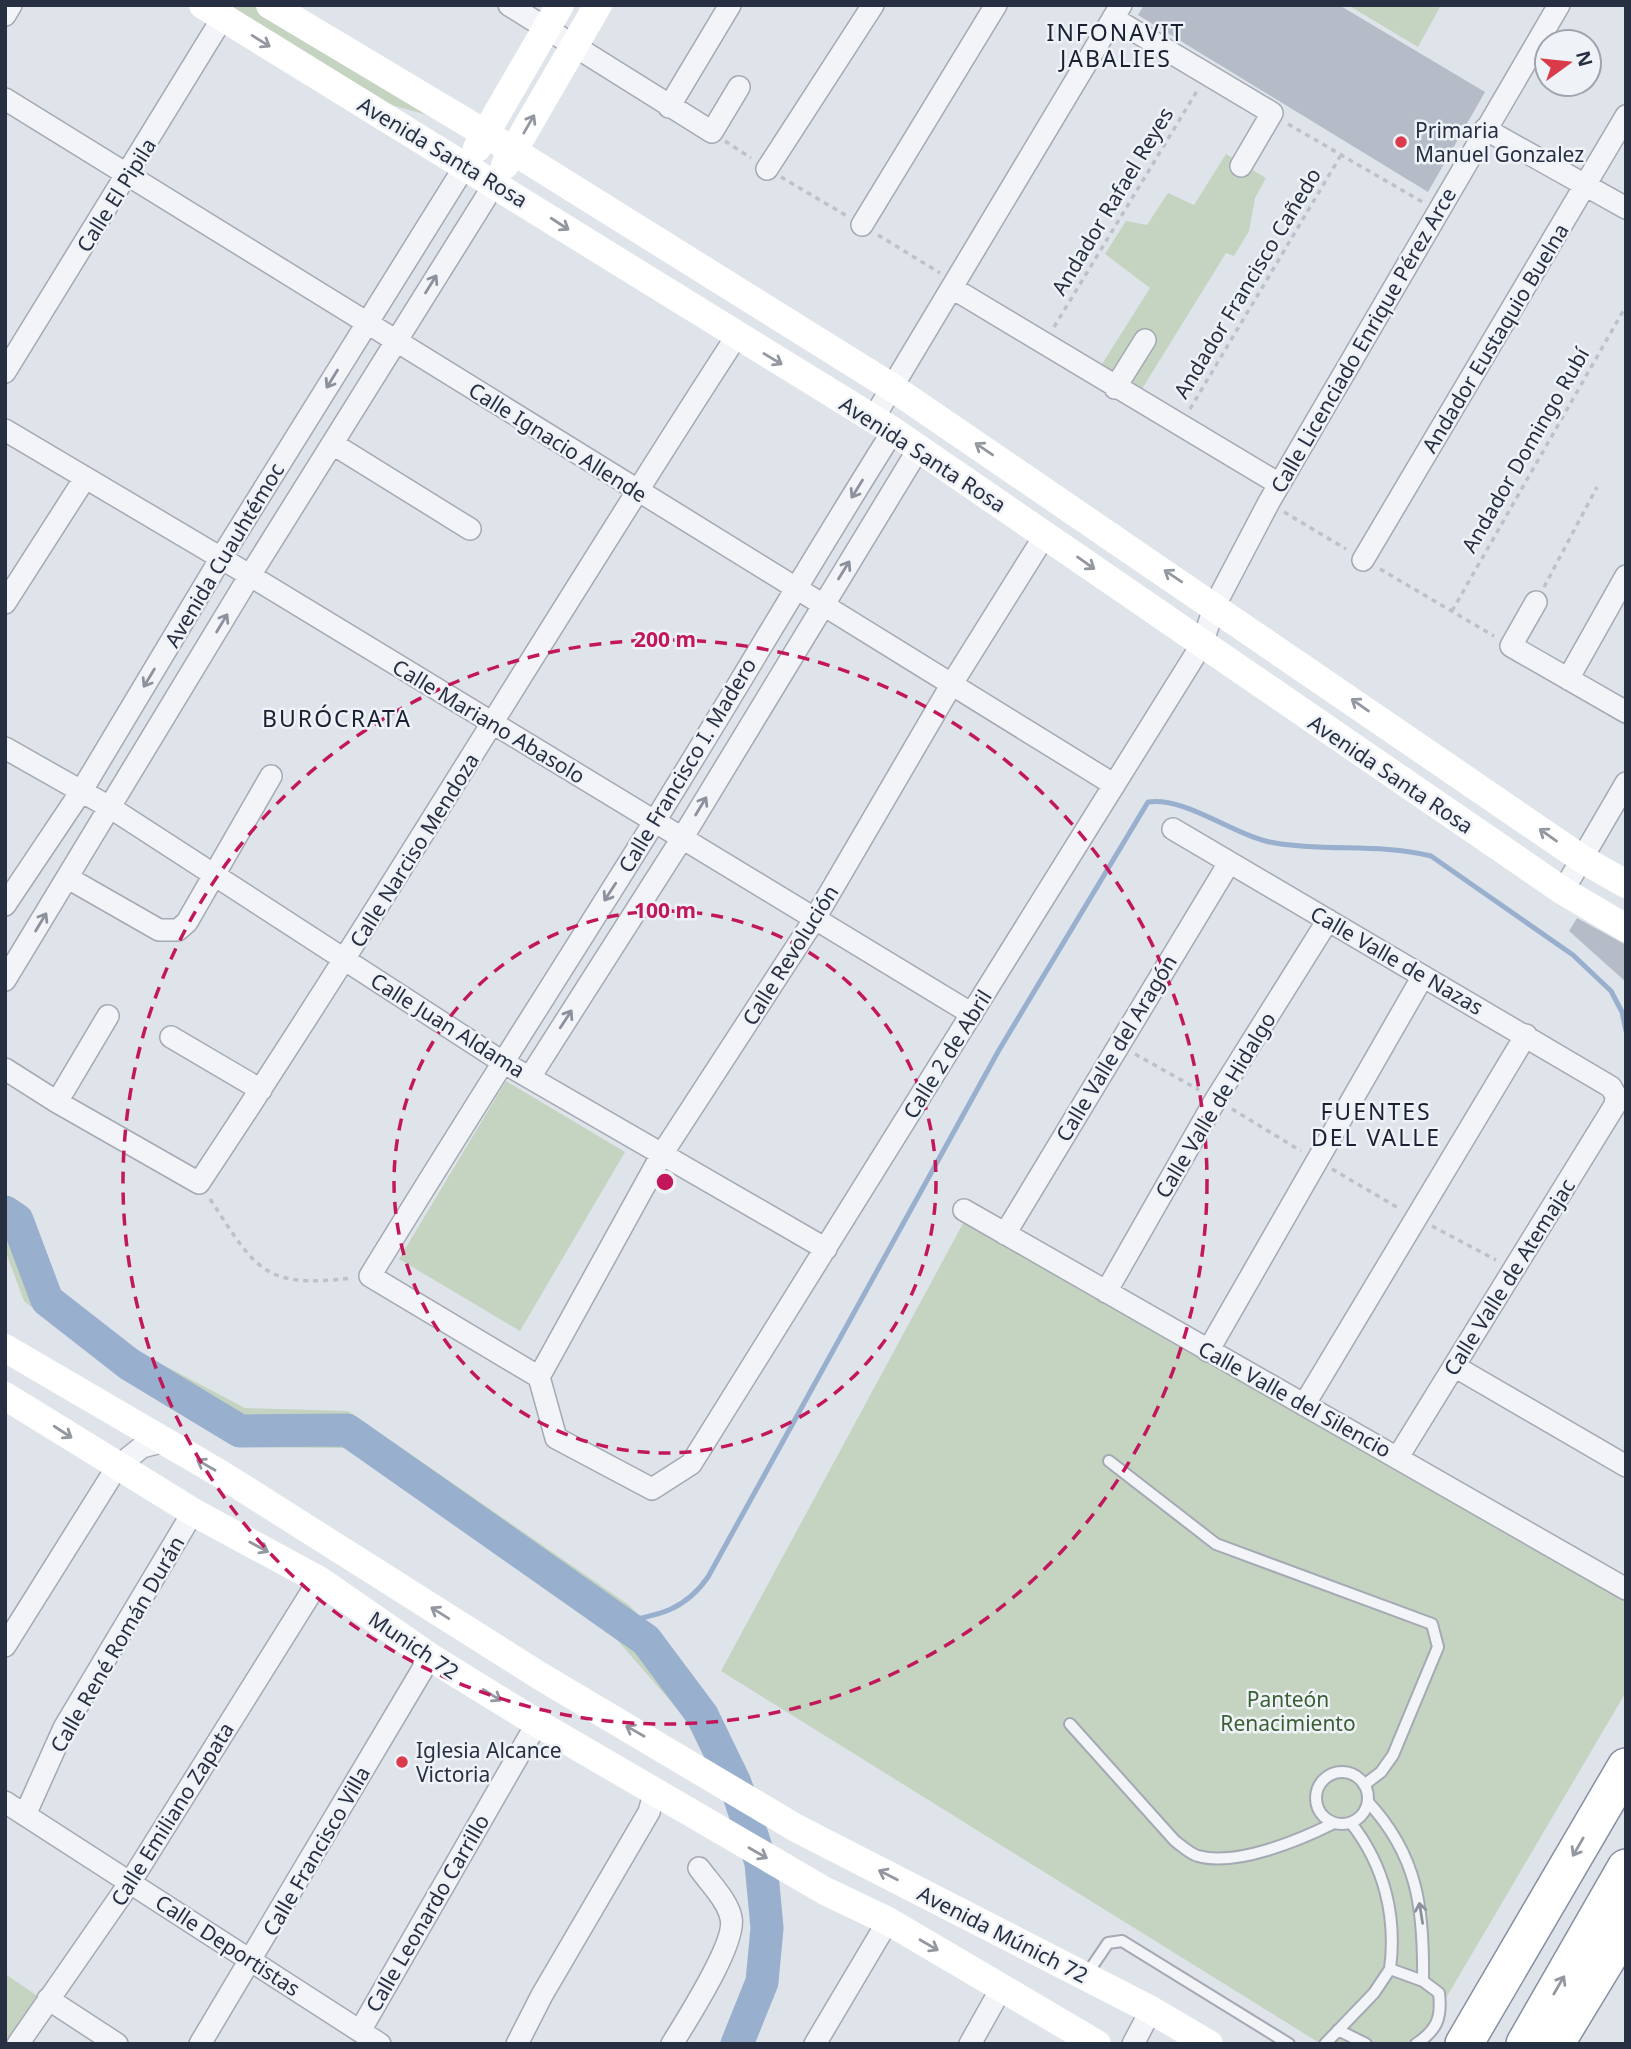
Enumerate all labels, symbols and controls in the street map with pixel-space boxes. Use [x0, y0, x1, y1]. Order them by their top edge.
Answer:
district label: INFONAVIT JABALIES [1047, 16, 1185, 74]
north arrow [1533, 28, 1603, 98]
one-way arrow [251, 34, 271, 48]
text: N [1570, 48, 1599, 69]
street label: Avenida Santa Rosa [353, 90, 533, 214]
street label: Andador Rafael Reyes [1045, 102, 1179, 300]
one-way arrow [522, 114, 536, 134]
place label: Primaria Manuel Gonzalez [1415, 116, 1584, 168]
street label: Calle El Pipila [70, 133, 162, 257]
marker: Primaria Manuel Gonzalez [1393, 134, 1409, 150]
street label: Andador Francisco Cañedo [1167, 163, 1327, 403]
street label: Calle Licenciado Enrique Pérez Arce [1264, 182, 1462, 498]
one-way arrow [549, 217, 569, 231]
street label: Andador Eustaquio Buelna [1415, 218, 1575, 458]
one-way arrow [425, 274, 439, 294]
street label: Andador Domingo Rubí [1455, 342, 1596, 558]
one-way arrow [762, 352, 782, 366]
one-way arrow [325, 369, 339, 389]
street label: Calle Ignacio Allende [463, 376, 653, 508]
street label: Avenida Santa Rosa [834, 390, 1012, 518]
one-way arrow [975, 442, 994, 457]
street label: Avenida Cuauhtémoc [158, 458, 290, 652]
one-way arrow [849, 478, 863, 498]
one-way arrow [1076, 556, 1095, 570]
one-way arrow [837, 560, 851, 580]
one-way arrow [1164, 569, 1183, 584]
one-way arrow [215, 613, 229, 633]
text: 200 m [634, 625, 696, 653]
street label: Calle Mariano Abasolo [387, 652, 591, 790]
street label: Calle Francisco I. Madero [612, 652, 762, 878]
one-way arrow [142, 667, 156, 687]
one-way arrow [1351, 698, 1370, 712]
district label: BURÓCRATA [262, 702, 412, 734]
street label: Avenida Santa Rosa [1303, 708, 1479, 840]
street label: Calle Narciso Mendoza [343, 748, 485, 952]
one-way arrow [694, 797, 708, 817]
one-way arrow [1538, 828, 1558, 842]
street label: Calle Revolución [736, 879, 844, 1031]
one-way arrow [602, 881, 616, 901]
text: 100 m [634, 896, 696, 924]
street label: Calle Valle de Nazas [1306, 899, 1488, 1021]
one-way arrow [34, 913, 48, 933]
street label: Calle Valle del Aragón [1049, 950, 1183, 1146]
street label: Calle Juan Aldama [365, 966, 531, 1084]
street label: Calle 2 de Abril [896, 984, 998, 1124]
street label: Calle Valle de Hidalgo [1148, 1007, 1282, 1203]
one-way arrow [560, 1010, 574, 1030]
district label: FUENTES DEL VALLE [1311, 1095, 1441, 1153]
centre of rings [653, 1170, 677, 1194]
street label: Calle Valle de Atemajac [1437, 1173, 1581, 1381]
street label: Calle Valle del Silencio [1194, 1334, 1396, 1464]
one-way arrow [52, 1426, 72, 1440]
one-way arrow [197, 1458, 217, 1472]
street label: Calle René Román Durán [44, 1531, 190, 1757]
one-way arrow [248, 1541, 269, 1555]
street label: Munich 72 [363, 1605, 465, 1685]
one-way arrow [431, 1605, 451, 1619]
park label: Panteón Renacimiento [1220, 1685, 1356, 1737]
one-way arrow [482, 1688, 501, 1703]
street label: Calle Emiliano Zapata [104, 1717, 240, 1911]
one-way arrow [625, 1724, 645, 1738]
place label: Iglesia Alcance Victoria [416, 1736, 562, 1788]
marker: Iglesia Alcance Victoria [394, 1754, 410, 1770]
street label: Calle Francisco Villa [256, 1761, 376, 1941]
street label: Calle Leonardo Carrillo [359, 1809, 495, 2017]
one-way arrow [1571, 1836, 1585, 1856]
one-way arrow [747, 1847, 768, 1860]
one-way arrow [878, 1868, 899, 1882]
street label: Avenida Múnich 72 [913, 1879, 1093, 1989]
street label: Calle Deportistas [150, 1888, 306, 2002]
one-way arrow [1414, 1902, 1427, 1925]
one-way arrow [919, 1938, 939, 1952]
one-way arrow [1552, 1975, 1566, 1995]

